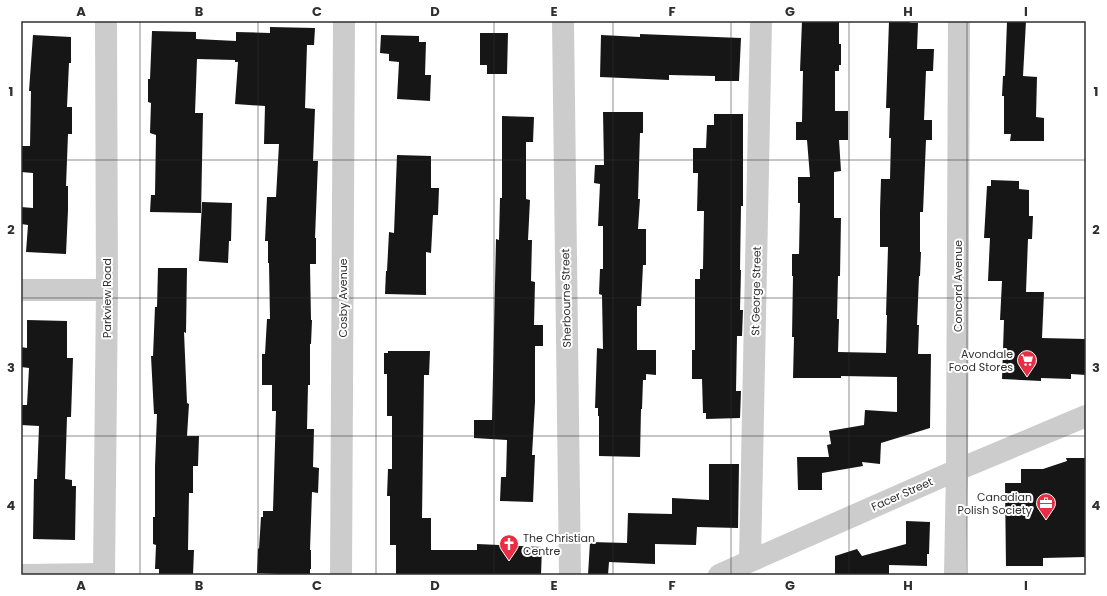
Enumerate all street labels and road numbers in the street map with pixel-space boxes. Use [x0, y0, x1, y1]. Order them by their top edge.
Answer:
street label: Concord Avenue [950, 240, 966, 332]
street label: St George Street [747, 246, 765, 336]
street label: Sherbourne Street [557, 248, 575, 348]
street label: Parkview Road [99, 258, 115, 338]
street label: Cosby Avenue [335, 258, 351, 338]
street label: Facer Street [869, 473, 935, 515]

